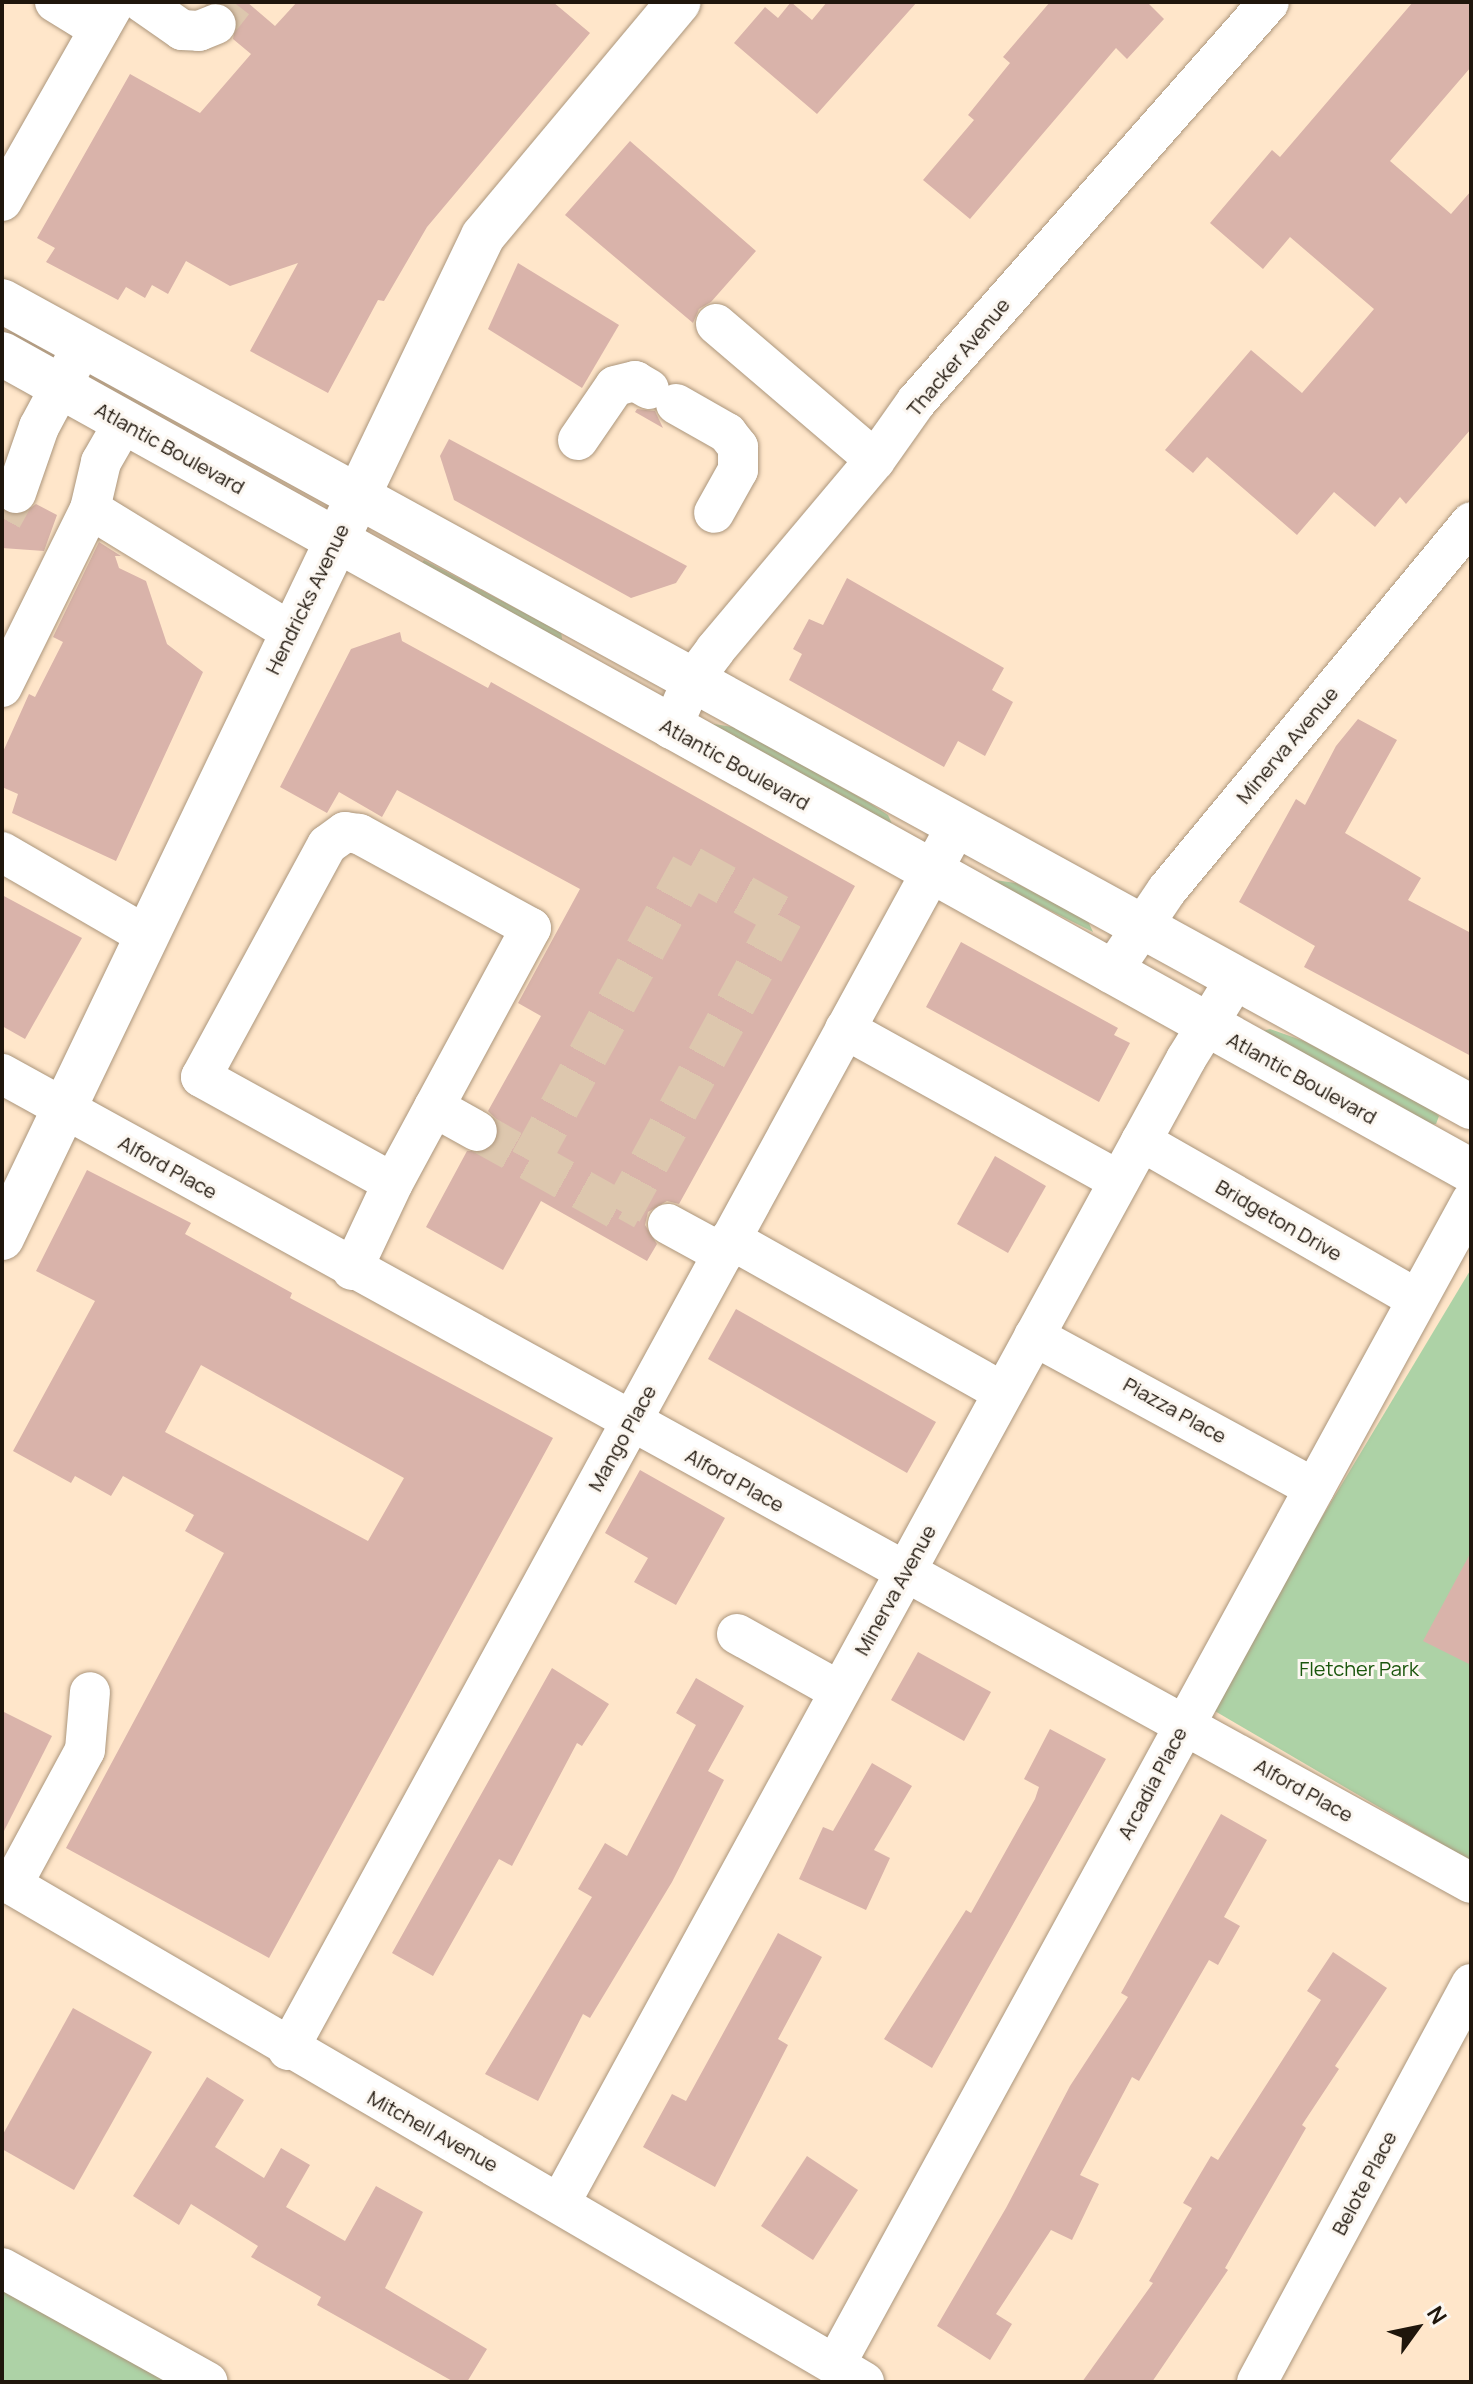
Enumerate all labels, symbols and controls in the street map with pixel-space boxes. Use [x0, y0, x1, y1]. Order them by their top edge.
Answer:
street label: Thacker Avenue [902, 293, 1014, 421]
street label: Atlantic Boulevard [91, 397, 249, 499]
street label: Hendricks Avenue [260, 520, 354, 678]
street label: Minerva Avenue [1231, 682, 1343, 808]
street label: Atlantic Boulevard [656, 713, 814, 815]
street label: Atlantic Boulevard [1223, 1027, 1381, 1129]
street label: Alford Place [114, 1130, 222, 1204]
street label: Bridgeton Drive [1212, 1174, 1346, 1266]
street label: Piazza Place [1119, 1372, 1231, 1448]
street label: Mango Place [583, 1381, 661, 1495]
street label: Alford Place [681, 1443, 789, 1517]
street label: Minerva Avenue [849, 1521, 941, 1659]
park label: Fletcher Park [1299, 1656, 1419, 1680]
street label: Arcadia Place [1112, 1723, 1192, 1843]
street label: Alford Place [1250, 1753, 1358, 1827]
street label: Mitchell Avenue [364, 2085, 502, 2177]
street label: Belote Place [1327, 2127, 1401, 2239]
north arrow [1377, 2288, 1457, 2368]
text: N [1420, 2300, 1454, 2330]

